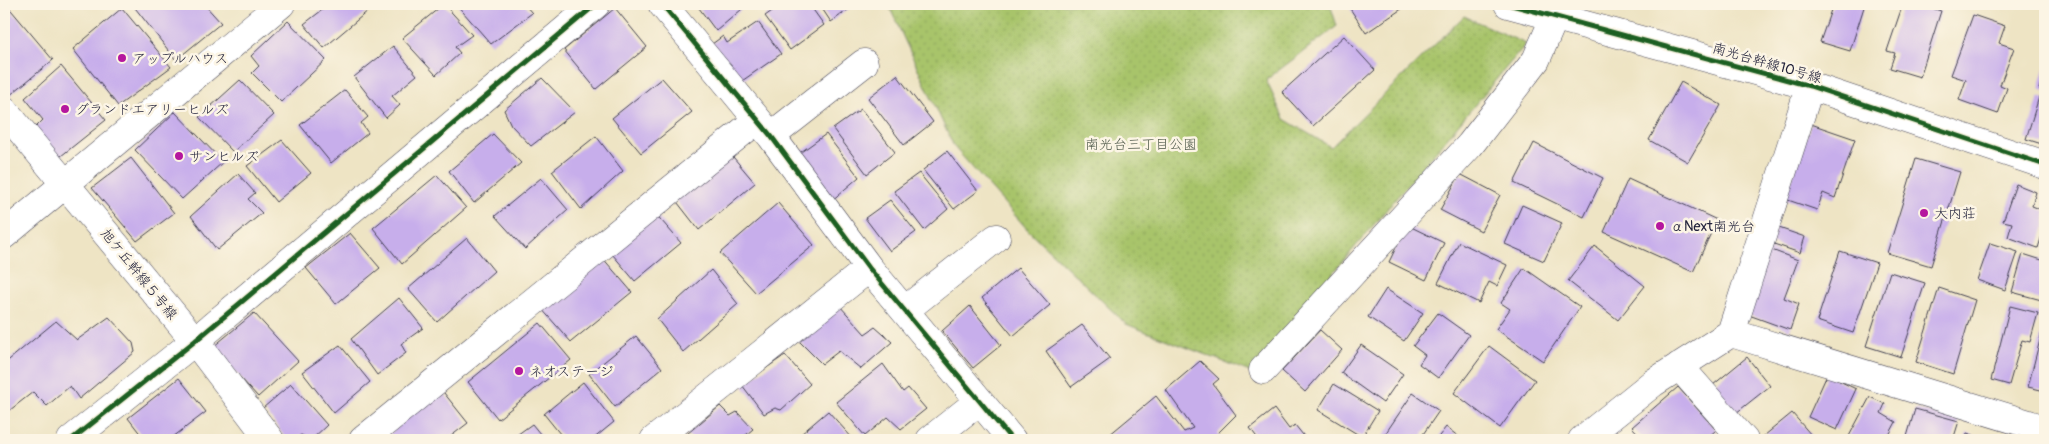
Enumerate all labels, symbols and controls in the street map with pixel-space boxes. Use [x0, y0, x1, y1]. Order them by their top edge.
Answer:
street label: 南光台幹線10号線 [1710, 39, 1824, 87]
place label: アップルハウス [132, 50, 228, 67]
marker: アップルハウス [116, 52, 128, 64]
place label: グランドエアリーヒルズ [75, 101, 229, 118]
marker: グランドエアリーヒルズ [59, 103, 71, 115]
park label: 南光台三丁目公園 [1085, 136, 1197, 153]
place label: サンヒルズ [189, 148, 259, 165]
marker: サンヒルズ [173, 150, 185, 162]
place label: 大内荘 [1934, 205, 1976, 222]
marker: 大内荘 [1918, 207, 1930, 219]
place label: αNext南光台 [1670, 218, 1755, 235]
marker: αNext南光台 [1654, 220, 1666, 232]
street label: 旭ケ丘幹線５号線 [97, 225, 181, 323]
place label: ネオステージ [529, 363, 613, 380]
marker: ネオステージ [513, 365, 525, 377]

